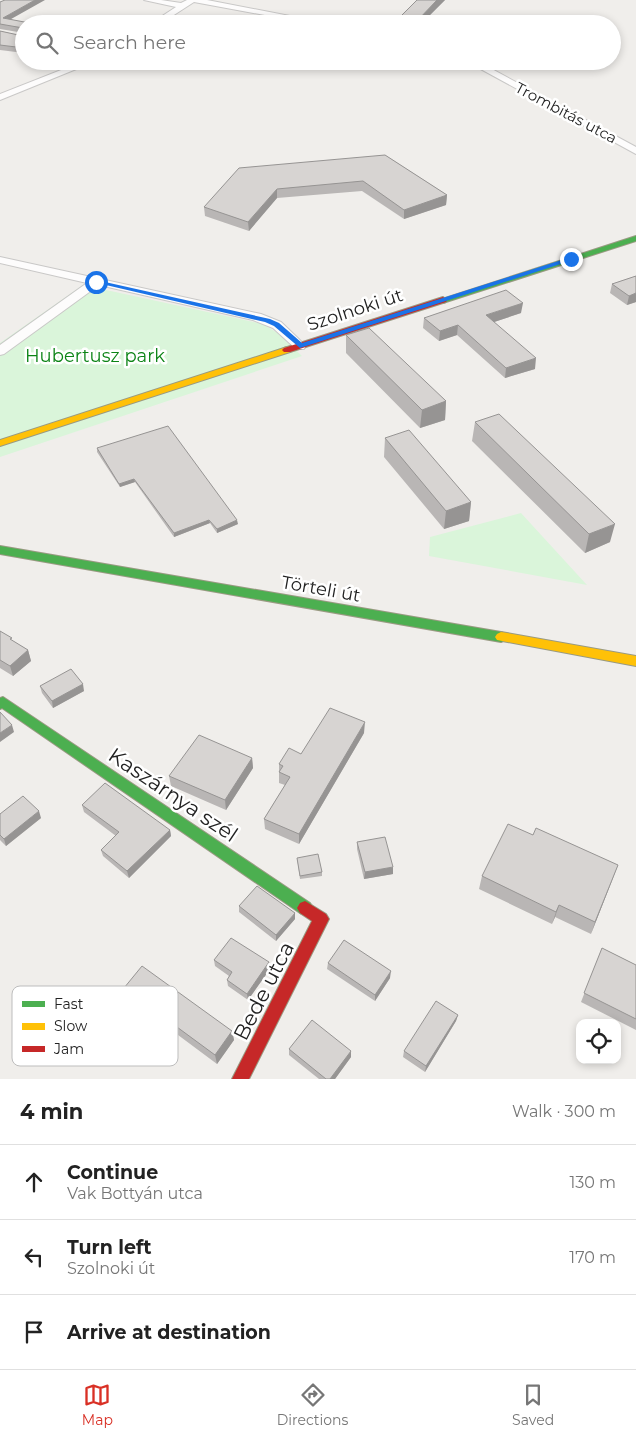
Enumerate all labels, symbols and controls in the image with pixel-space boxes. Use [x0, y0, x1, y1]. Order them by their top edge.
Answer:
search box [15, 15, 621, 70]
icon: search [33, 29, 61, 57]
text: Search here [73, 31, 186, 54]
street label: Trombitás utca [512, 78, 620, 147]
route end [560, 248, 583, 271]
route start [85, 271, 108, 294]
street label: Szolnoki út [304, 284, 406, 336]
park label: Hubertusz park [25, 345, 165, 367]
street label: Törteli út [280, 571, 362, 607]
street label: Kaszárnya szél [104, 742, 243, 847]
street label: Bede utca [228, 937, 299, 1044]
legend [12, 986, 178, 1066]
text: Fast [54, 995, 84, 1013]
text: Slow [54, 1017, 88, 1035]
map controls [576, 1019, 621, 1064]
button: locate [576, 1019, 621, 1064]
text: Jam [53, 1040, 84, 1058]
text: 4 min [20, 1099, 83, 1124]
text: Walk · 300 m [512, 1102, 616, 1121]
text: Continue [67, 1161, 158, 1184]
icon: ahead [20, 1168, 48, 1196]
text: 130 m [569, 1173, 616, 1192]
text: Vak Bottyán utca [67, 1184, 203, 1203]
text: Turn left [67, 1236, 152, 1259]
icon: left [20, 1243, 48, 1271]
text: 170 m [569, 1248, 616, 1267]
text: Szolnoki út [67, 1259, 155, 1278]
icon: arrive [20, 1318, 48, 1346]
text: Arrive at destination [67, 1321, 271, 1344]
tab: Map [82, 1381, 113, 1429]
tab: Directions [277, 1381, 348, 1429]
tab: Saved [512, 1381, 554, 1429]

